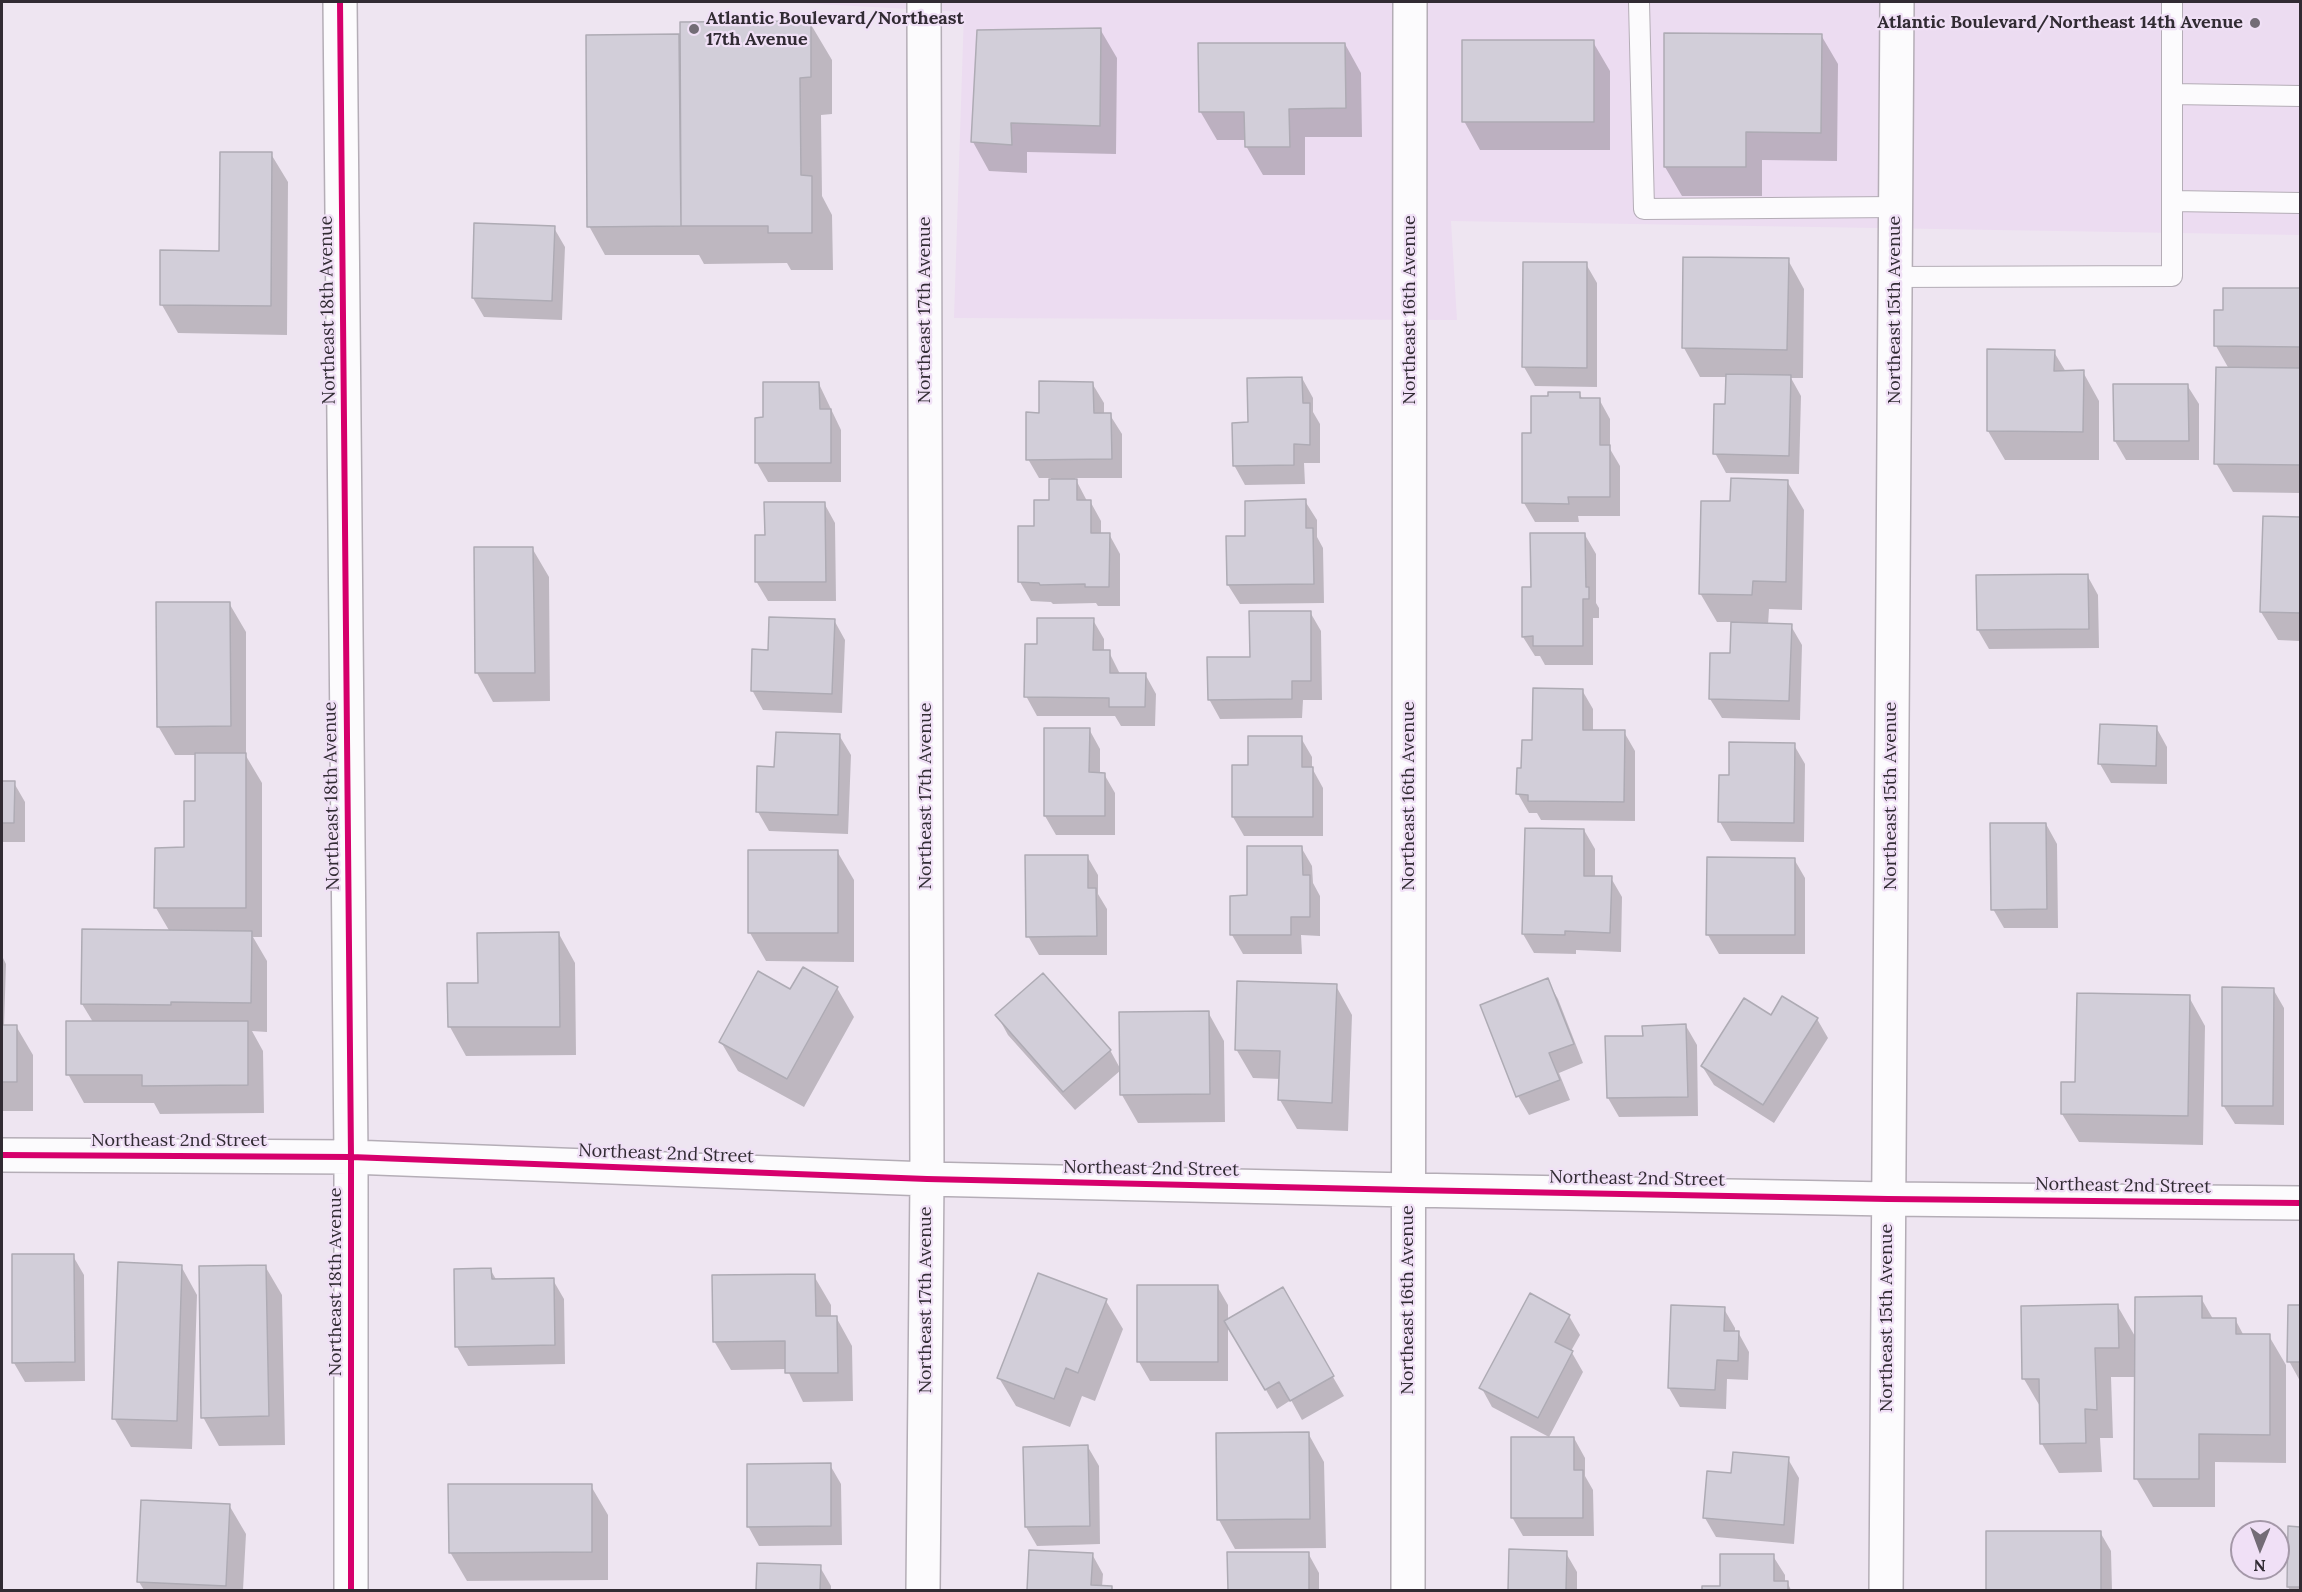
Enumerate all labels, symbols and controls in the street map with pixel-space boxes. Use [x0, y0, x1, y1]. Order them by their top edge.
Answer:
place label: Atlantic Boulevard/Northeast 17th Avenue [706, 8, 964, 50]
place label: Atlantic Boulevard/Northeast 14th Avenue [1877, 12, 2243, 34]
marker: Atlantic Boulevard/Northeast 14th Avenue [2248, 16, 2262, 30]
marker: Atlantic Boulevard/Northeast 17th Avenue [687, 22, 701, 36]
street label: Northeast 18th Avenue [316, 215, 340, 405]
street label: Northeast 16th Avenue [1399, 215, 1421, 405]
street label: Northeast 17th Avenue [914, 216, 936, 404]
street label: Northeast 15th Avenue [1884, 216, 1906, 404]
street label: Northeast 18th Avenue [320, 701, 344, 891]
street label: Northeast 16th Avenue [1398, 701, 1420, 891]
street label: Northeast 17th Avenue [915, 702, 937, 890]
street label: Northeast 15th Avenue [1880, 702, 1902, 890]
street label: Northeast 2nd Street [91, 1130, 267, 1152]
street label: Northeast 2nd Street [578, 1140, 754, 1168]
street label: Northeast 2nd Street [1063, 1157, 1239, 1181]
street label: Northeast 2nd Street [1549, 1167, 1725, 1191]
street label: Northeast 2nd Street [2035, 1174, 2211, 1198]
street label: Northeast 18th Avenue [325, 1187, 347, 1377]
street label: Northeast 16th Avenue [1397, 1205, 1419, 1395]
street label: Northeast 17th Avenue [915, 1206, 937, 1394]
street label: Northeast 15th Avenue [1876, 1224, 1898, 1412]
north arrow [2230, 1520, 2290, 1580]
text: N [2253, 1556, 2266, 1576]

